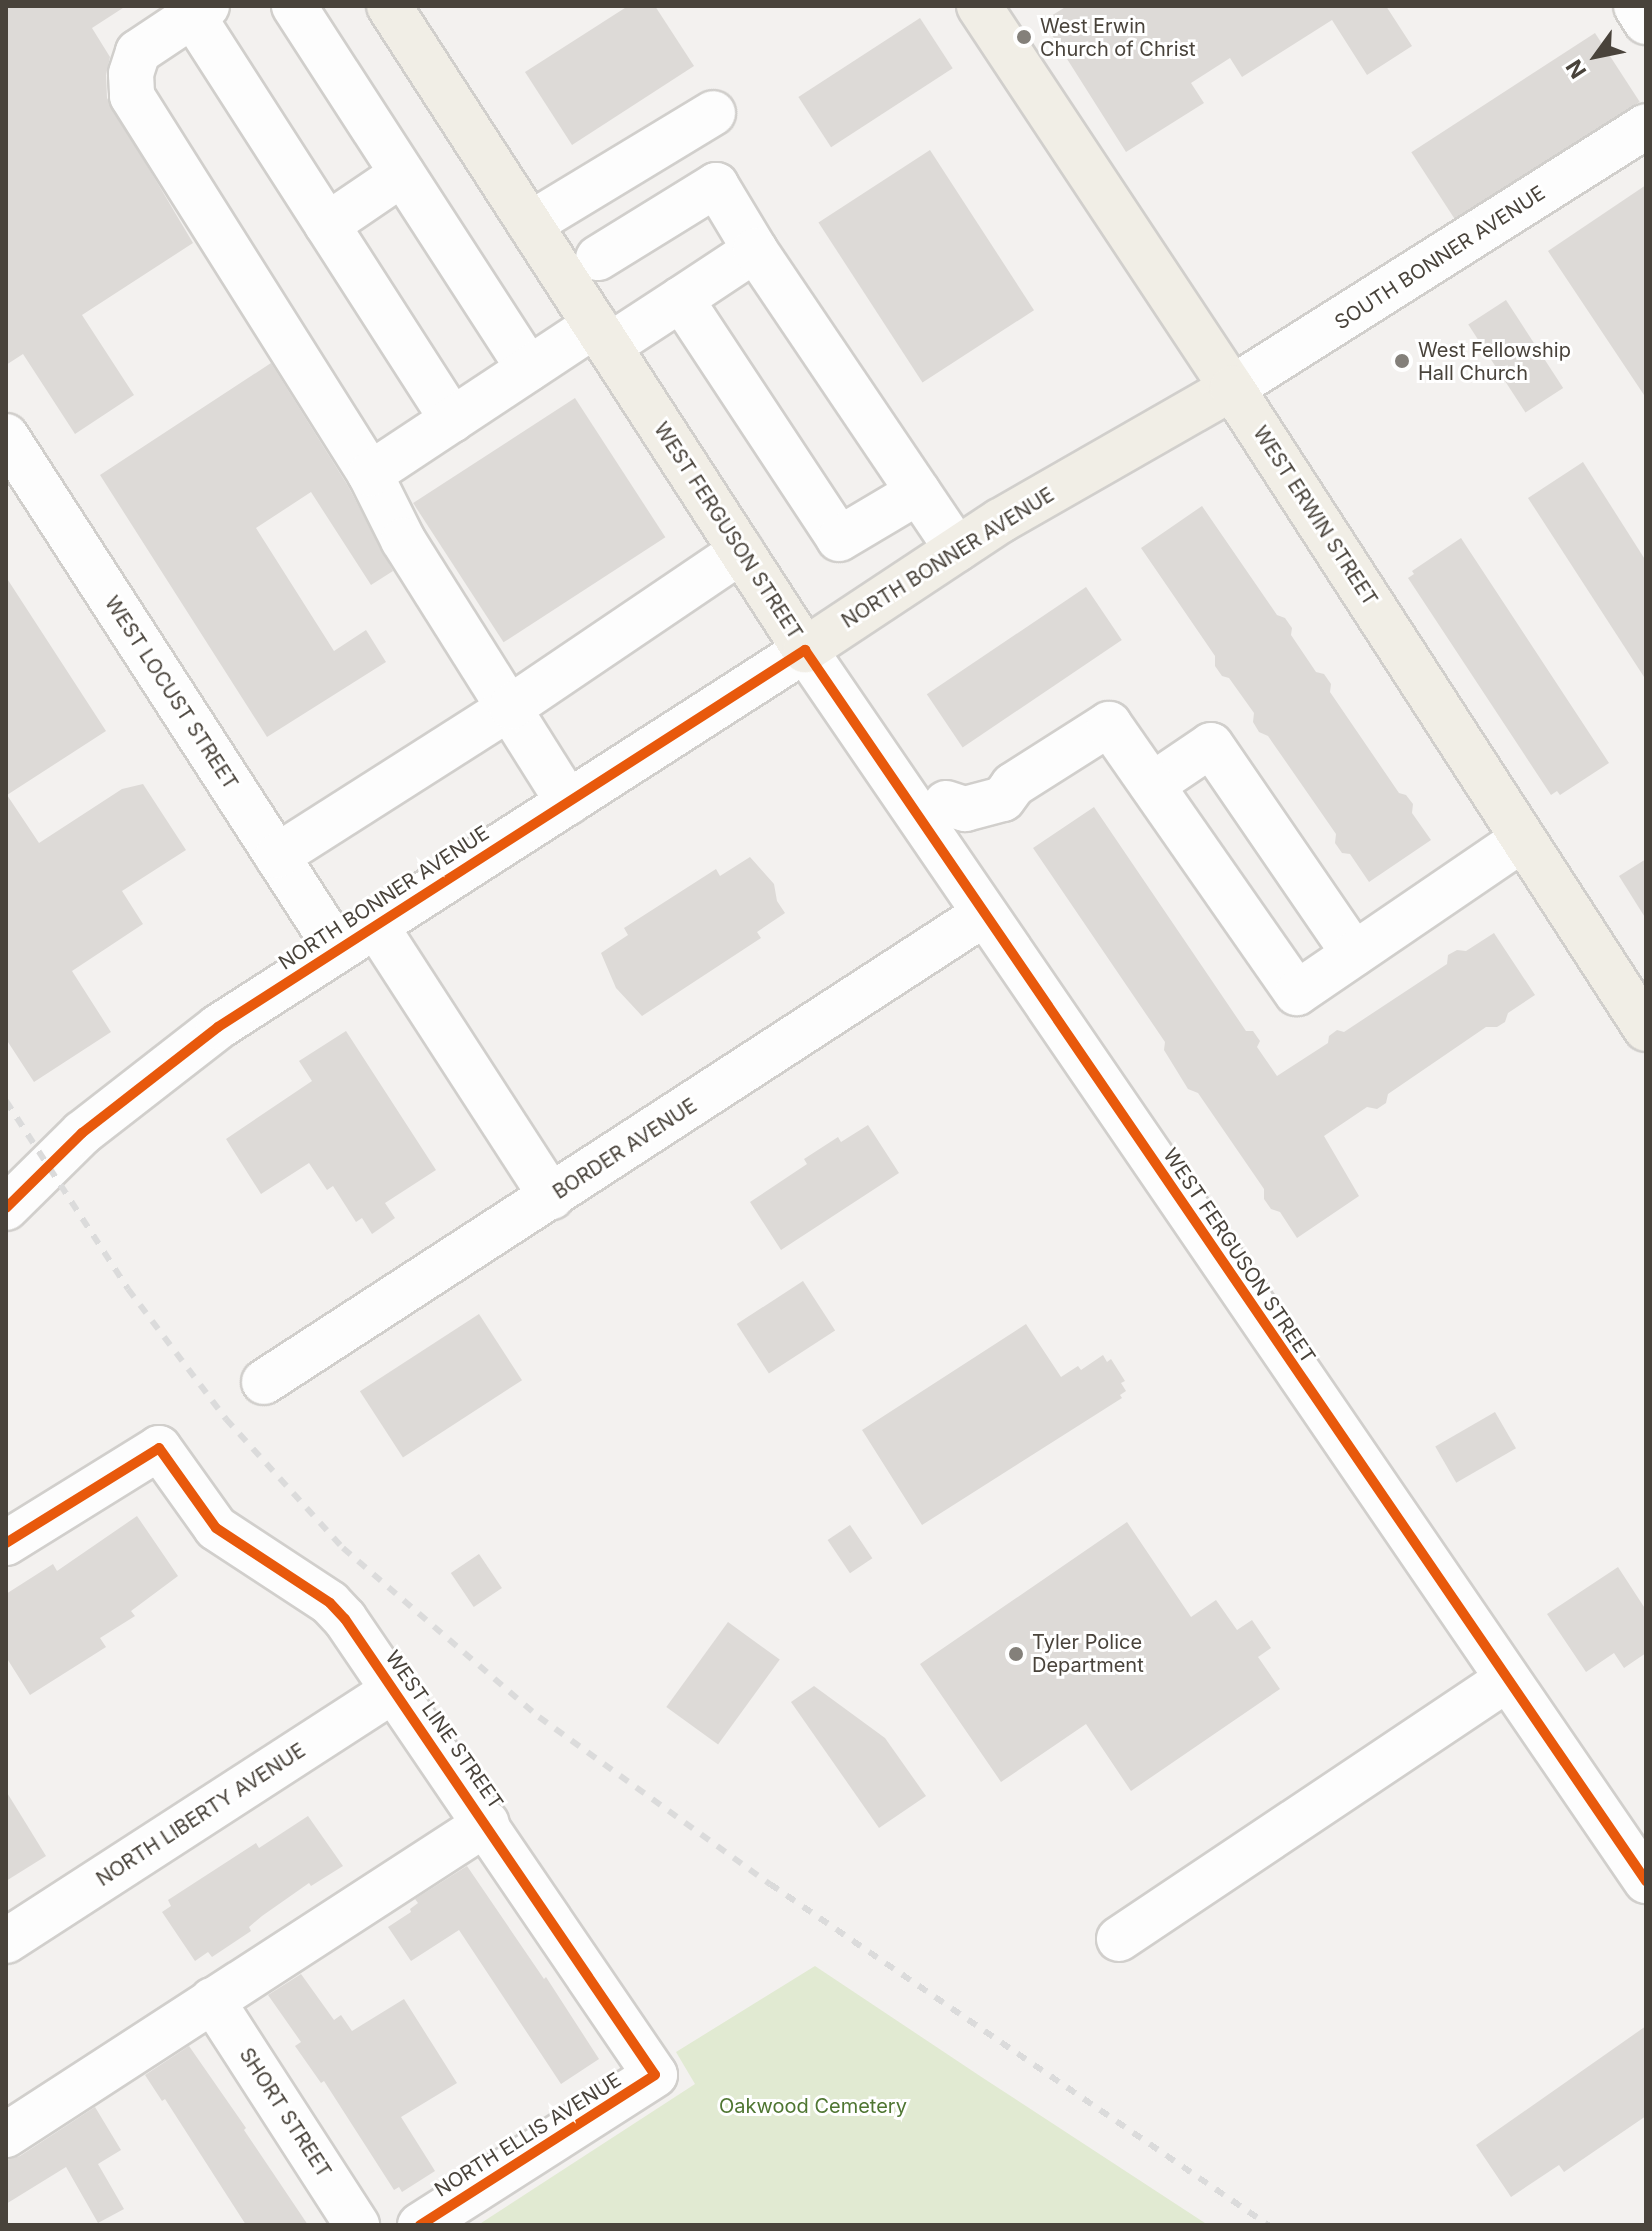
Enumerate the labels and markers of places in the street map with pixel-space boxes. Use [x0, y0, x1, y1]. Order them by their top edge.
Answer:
place label: West Erwin Church of Christ [1040, 14, 1196, 61]
marker: West Erwin Church of Christ [1015, 28, 1033, 46]
place label: West Fellowship Hall Church [1418, 338, 1571, 385]
marker: West Fellowship Hall Church [1393, 352, 1411, 370]
place label: Tyler Police Department [1032, 1630, 1144, 1677]
marker: Tyler Police Department [1007, 1645, 1025, 1663]

